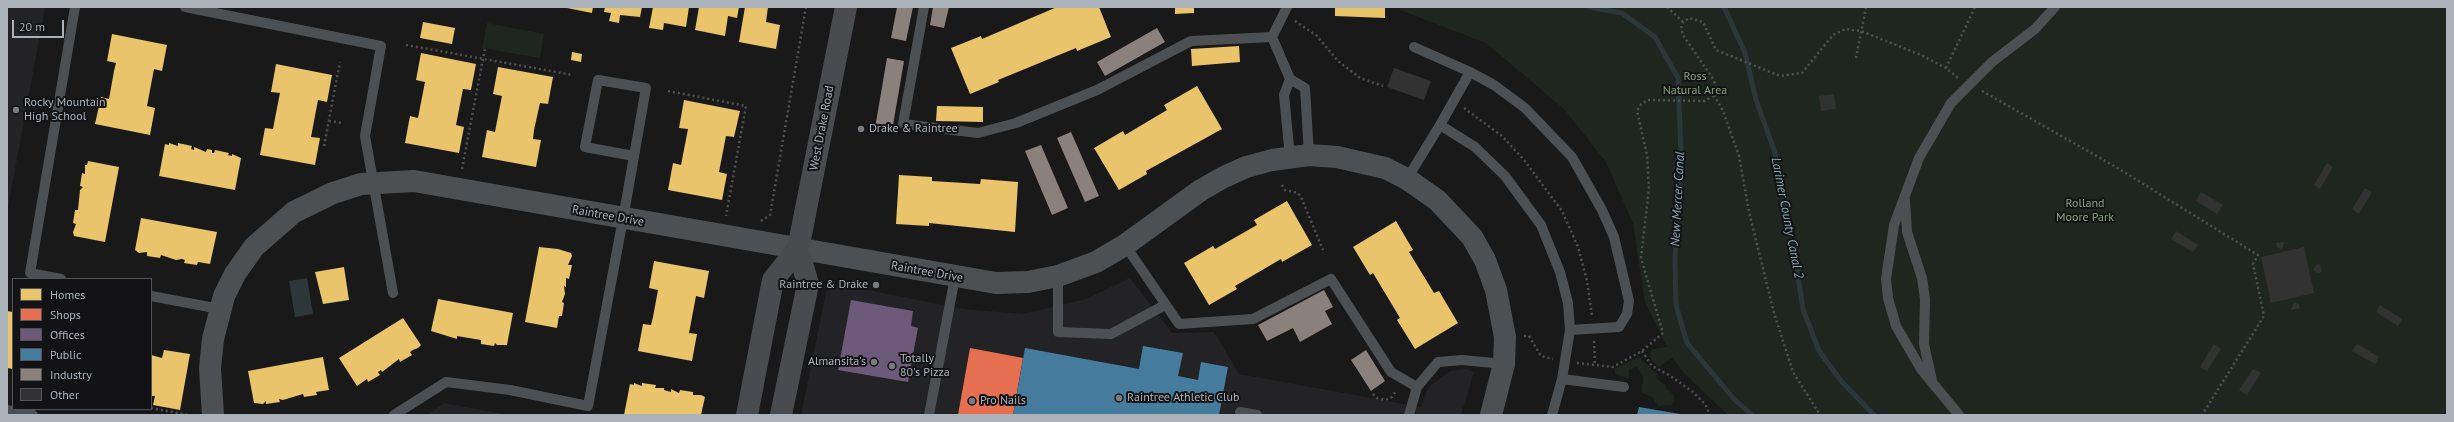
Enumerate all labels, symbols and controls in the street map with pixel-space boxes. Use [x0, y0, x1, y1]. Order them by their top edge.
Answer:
scale bar [14, 12, 66, 38]
text: 20 m [19, 19, 45, 34]
park label: Ross Natural Area [1663, 70, 1727, 98]
street label: West Drake Road [807, 84, 837, 172]
place label: Rocky Mountain High School [24, 96, 106, 124]
marker: Rocky Mountain High School [11, 105, 21, 115]
place label: Drake & Raintree [869, 122, 958, 136]
marker: Drake & Raintree [856, 124, 866, 134]
water label: New Mercer Canal [1668, 151, 1688, 247]
water label: Larimer County Canal 2 [1768, 156, 1806, 280]
park label: Rolland Moore Park [2056, 197, 2114, 225]
street label: Raintree Drive [571, 203, 645, 229]
street label: Raintree Drive [890, 259, 964, 285]
legend [12, 278, 152, 410]
place label: Raintree & Drake [779, 278, 868, 292]
marker: Raintree & Drake [871, 280, 881, 290]
text: Homes [50, 287, 85, 302]
text: Shops [50, 307, 81, 322]
text: Offices [50, 327, 85, 342]
text: Public [50, 347, 81, 362]
place label: Totally 80's Pizza [900, 352, 950, 380]
place label: Almansita's [808, 355, 866, 369]
marker: Almansita's [869, 357, 879, 367]
marker: Totally 80's Pizza [887, 361, 897, 371]
text: Industry [50, 367, 92, 382]
text: Other [50, 387, 79, 402]
place label: Raintree Athletic Club [1127, 391, 1239, 405]
marker: Raintree Athletic Club [1114, 393, 1124, 403]
place label: Pro Nails [980, 394, 1026, 408]
marker: Pro Nails [967, 396, 977, 406]

